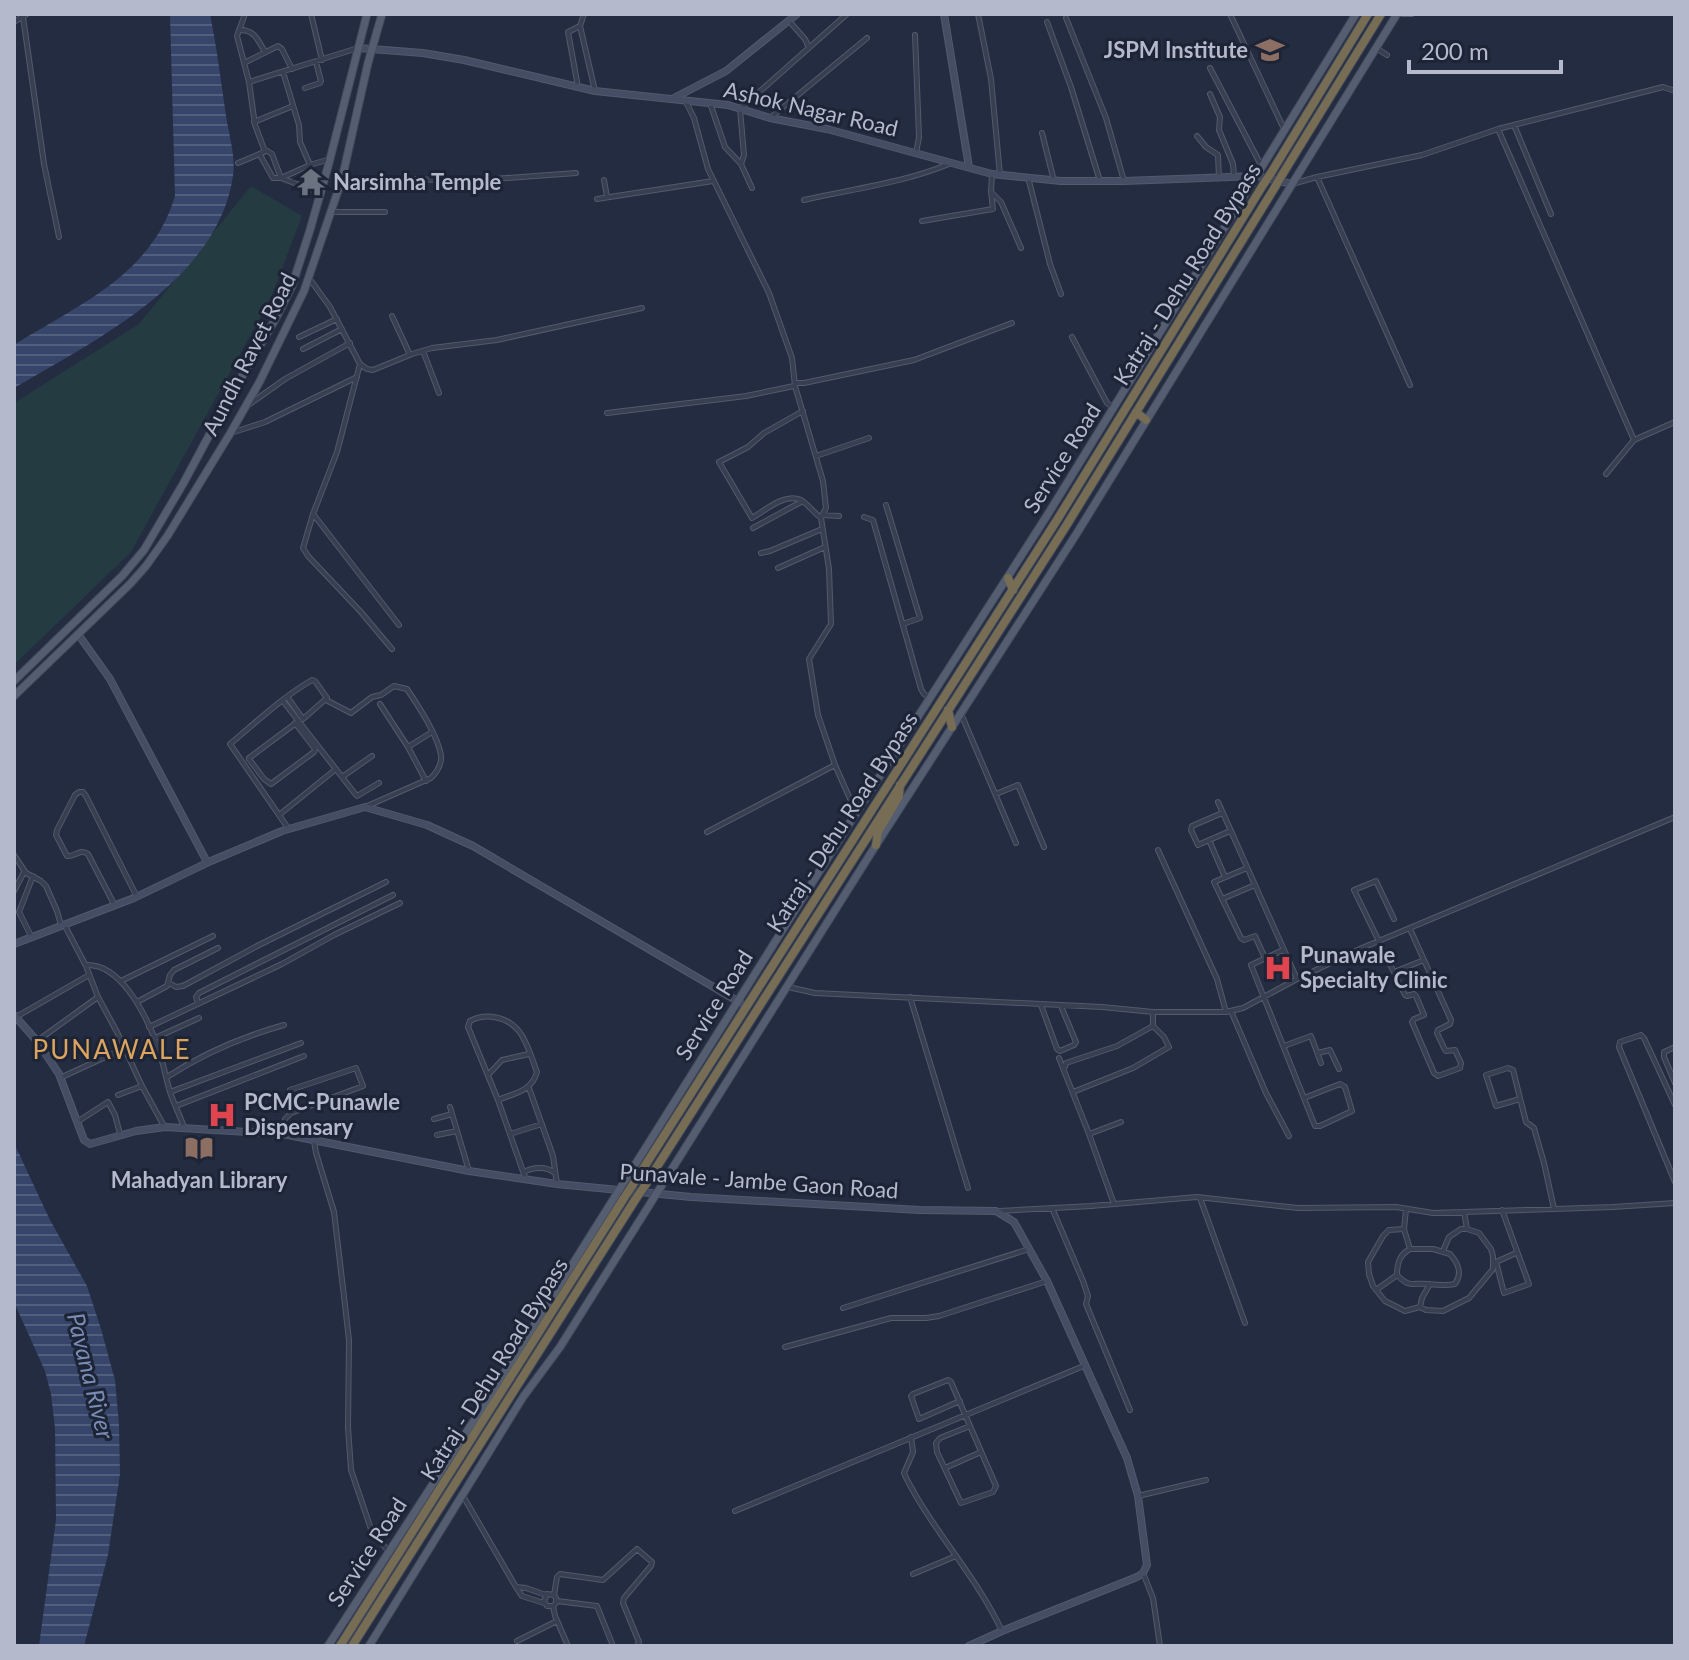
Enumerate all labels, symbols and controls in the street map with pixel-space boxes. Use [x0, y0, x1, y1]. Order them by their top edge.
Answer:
scale bar [1409, 24, 1561, 74]
school or university icon: JSPM Institute [1255, 35, 1285, 65]
place label: JSPM Institute [1104, 36, 1248, 63]
text: 200 m [1421, 36, 1489, 65]
street label: Ashok Nagar Road [721, 75, 901, 142]
street label: Katraj - Dehu Road Bypass [1107, 158, 1266, 390]
temple icon: Narsimha Temple [296, 167, 326, 197]
place label: Narsimha Temple [333, 168, 502, 195]
street label: Aundh Ravet Road [196, 268, 301, 439]
street label: Service Road [1017, 398, 1106, 518]
street label: Katraj - Dehu Road Bypass [760, 707, 923, 937]
place label: Punawale Specialty Clinic [1300, 941, 1448, 993]
street label: Service Road [669, 945, 758, 1065]
hospital icon: Punawale Specialty Clinic [1263, 953, 1293, 983]
district label: PUNAWALE [33, 1033, 191, 1065]
place label: PCMC-Punawle Dispensary [244, 1088, 400, 1140]
hospital icon: PCMC-Punawle Dispensary [207, 1100, 237, 1130]
library icon: Mahadyan Library [184, 1133, 214, 1163]
street label: Punavale - Jambe Gaon Road [619, 1157, 899, 1204]
place label: Mahadyan Library [111, 1166, 288, 1193]
street label: Katraj - Dehu Road Bypass [414, 1253, 573, 1485]
water label: Pavana River [62, 1310, 121, 1443]
street label: Service Road [321, 1492, 412, 1611]

